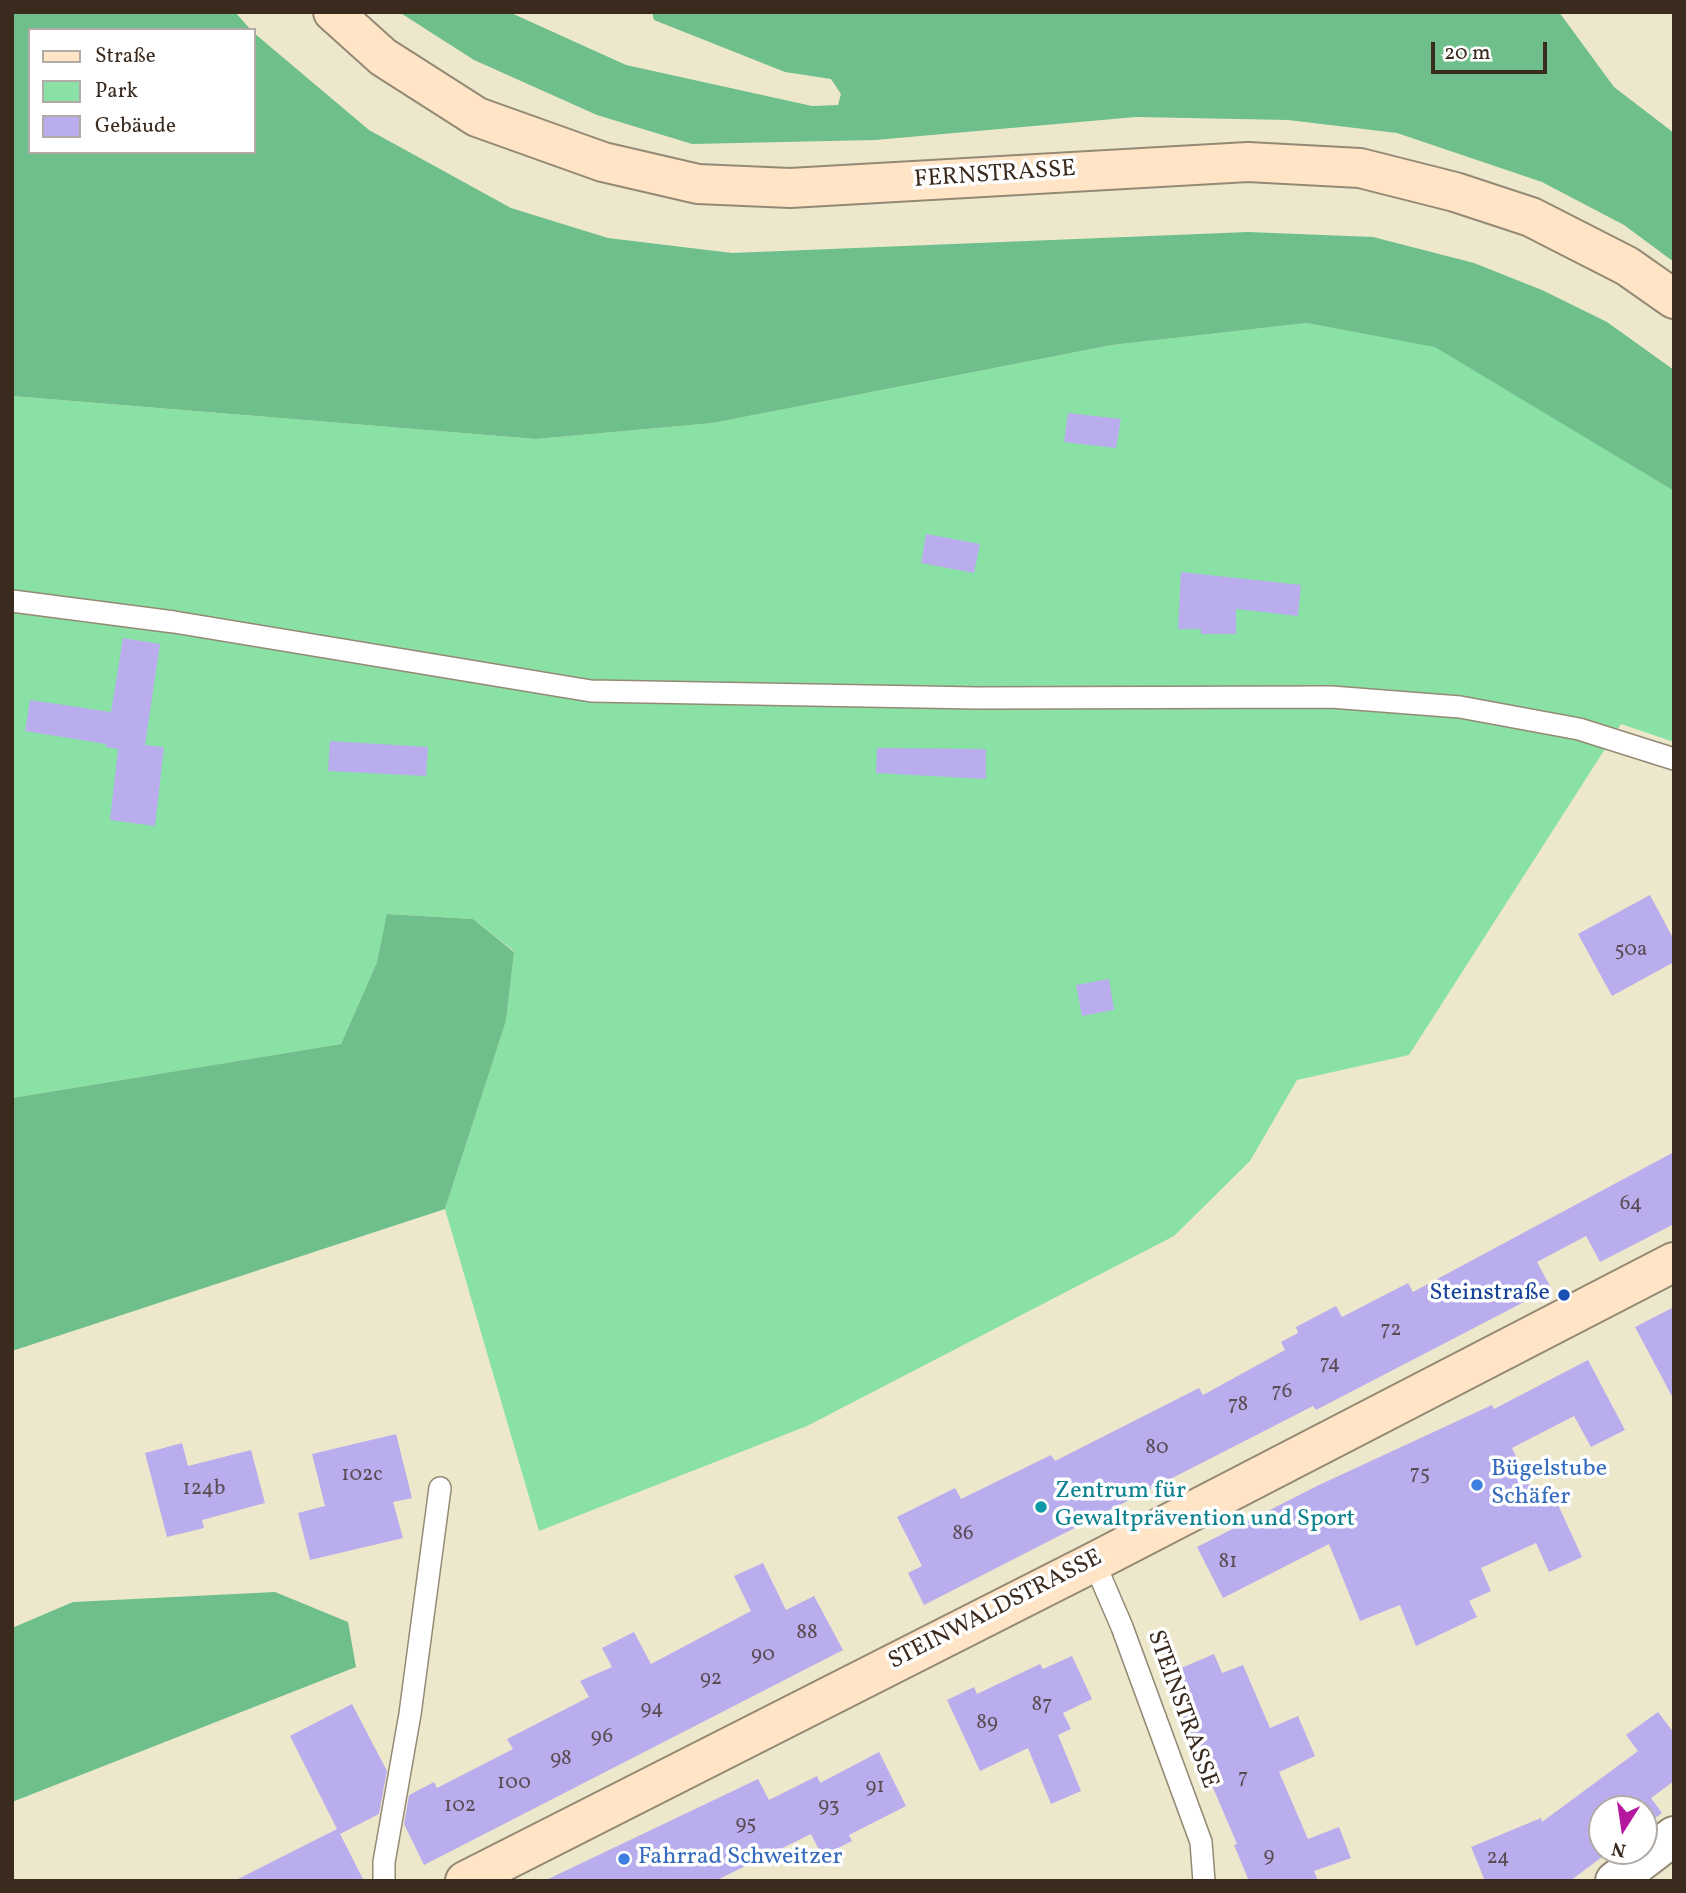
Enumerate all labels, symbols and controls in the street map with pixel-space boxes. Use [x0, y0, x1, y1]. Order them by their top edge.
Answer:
legend [28, 28, 256, 154]
scale bar [1434, 28, 1550, 72]
text: 20 m [1444, 39, 1490, 68]
text: Straße [95, 42, 156, 71]
text: Park [95, 77, 138, 106]
text: Gebäude [95, 112, 176, 141]
street label: FERNSTRASSE [913, 156, 1077, 196]
house number: 50a [1615, 938, 1647, 964]
house number: 64 [1620, 1192, 1642, 1218]
place label: Steinstraße [1429, 1281, 1550, 1309]
marker: Steinstraße [1556, 1287, 1572, 1303]
house number: 72 [1380, 1318, 1402, 1344]
house number: 74 [1320, 1352, 1340, 1378]
house number: 76 [1272, 1380, 1292, 1406]
house number: 78 [1228, 1393, 1248, 1419]
house number: 80 [1145, 1436, 1169, 1462]
place label: Bügelstube Schäfer [1491, 1457, 1607, 1513]
house number: 75 [1410, 1462, 1430, 1488]
house number: 102c [341, 1463, 383, 1489]
house number: 124b [183, 1477, 225, 1503]
marker: Bügelstube Schäfer [1469, 1477, 1485, 1493]
place label: Zentrum für Gewaltprävention und Sport [1055, 1479, 1355, 1535]
marker: Zentrum für Gewaltprävention und Sport [1033, 1499, 1049, 1515]
house number: 86 [952, 1522, 974, 1548]
street label: STEINWALDSTRASSE [884, 1545, 1108, 1677]
house number: 81 [1219, 1550, 1237, 1576]
house number: 88 [796, 1621, 818, 1647]
street label: STEINSTRASSE [1139, 1627, 1223, 1793]
house number: 90 [751, 1643, 775, 1669]
house number: 92 [700, 1667, 722, 1693]
house number: 87 [1032, 1693, 1052, 1719]
house number: 94 [641, 1697, 663, 1723]
house number: 89 [976, 1711, 998, 1737]
house number: 96 [591, 1725, 613, 1751]
house number: 98 [550, 1747, 572, 1773]
house number: 7 [1238, 1766, 1248, 1792]
house number: 100 [497, 1771, 531, 1797]
house number: 91 [865, 1775, 885, 1801]
house number: 102 [444, 1794, 476, 1820]
house number: 93 [818, 1794, 840, 1820]
north arrow [1588, 1795, 1658, 1865]
house number: 95 [736, 1812, 756, 1838]
text: N [1610, 1834, 1629, 1863]
house number: 9 [1264, 1844, 1274, 1870]
place label: Fahrrad Schweitzer [638, 1845, 842, 1873]
house number: 24 [1486, 1846, 1510, 1872]
marker: Fahrrad Schweitzer [616, 1851, 632, 1867]

